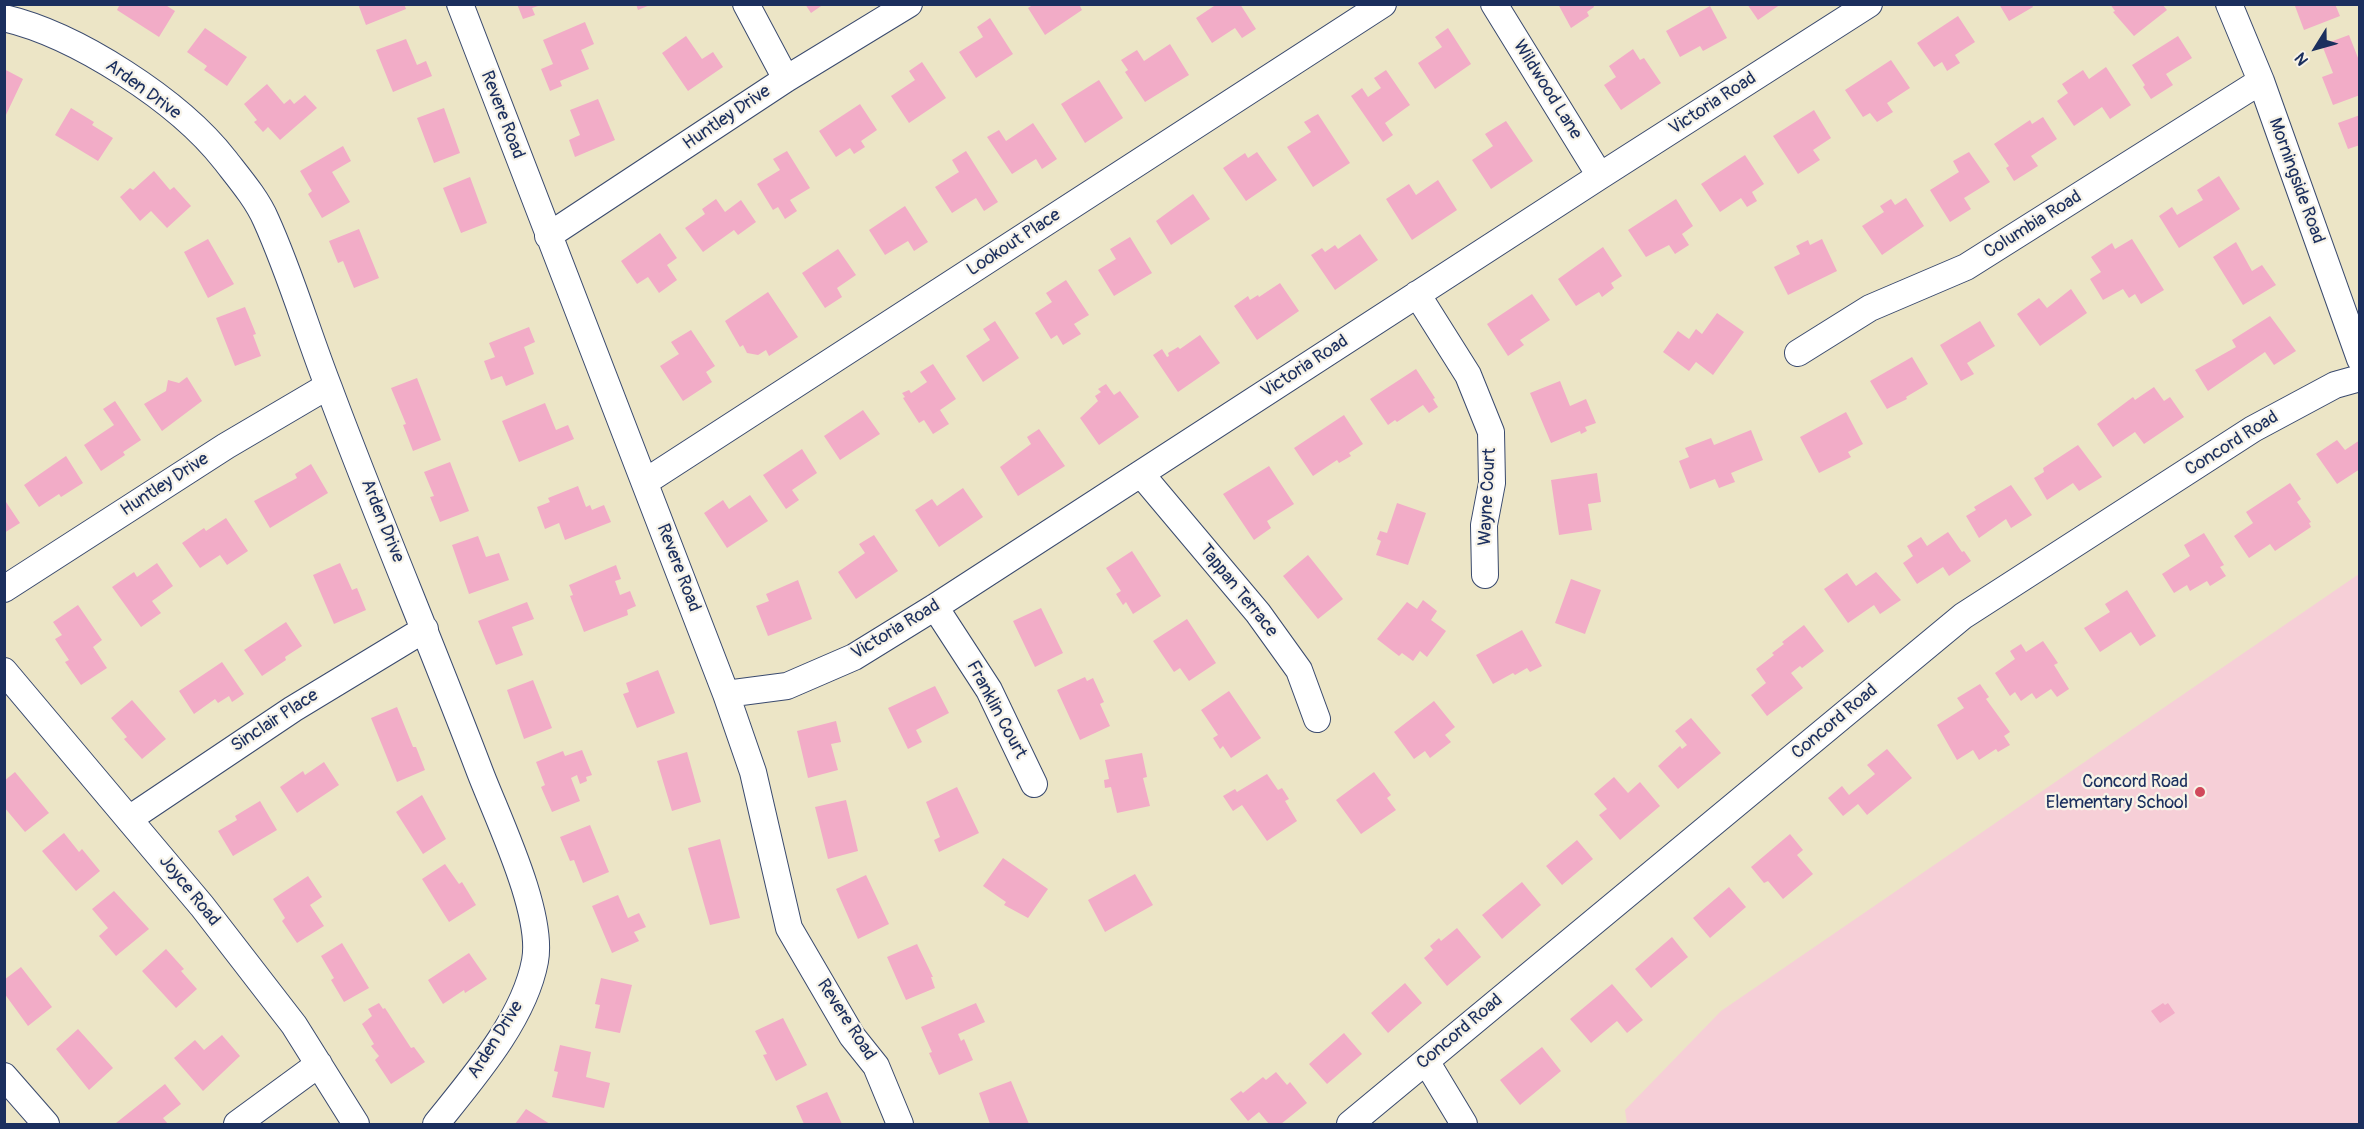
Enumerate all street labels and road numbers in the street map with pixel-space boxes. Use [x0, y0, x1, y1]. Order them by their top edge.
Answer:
street label: Wildwood Lane [1508, 36, 1586, 144]
street label: Arden Drive [101, 55, 185, 125]
street label: Revere Road [475, 68, 529, 162]
street label: Victoria Road [1666, 68, 1760, 140]
street label: Huntley Drive [679, 81, 775, 155]
street label: Morningside Road [2263, 115, 2329, 247]
street label: Columbia Road [1980, 186, 2086, 264]
street label: Lookout Place [963, 205, 1065, 281]
street label: Victoria Road [1258, 331, 1352, 403]
street label: Concord Road [2181, 407, 2283, 481]
street label: Huntley Drive [117, 448, 213, 522]
street label: Wayne Court [1475, 448, 1501, 546]
street label: Arden Drive [356, 476, 408, 566]
street label: Revere Road [651, 521, 705, 615]
street label: Tappan Terrace [1194, 540, 1282, 642]
street label: Victoria Road [848, 595, 944, 665]
street label: Franklin Court [961, 657, 1031, 763]
street label: Concord Road [1788, 680, 1882, 764]
street label: Sinclair Place [227, 685, 323, 757]
street label: Joyce Road [154, 851, 224, 931]
street label: Revere Road [812, 975, 880, 1065]
street label: Concord Road [1413, 990, 1507, 1074]
street label: Arden Drive [464, 997, 528, 1083]

